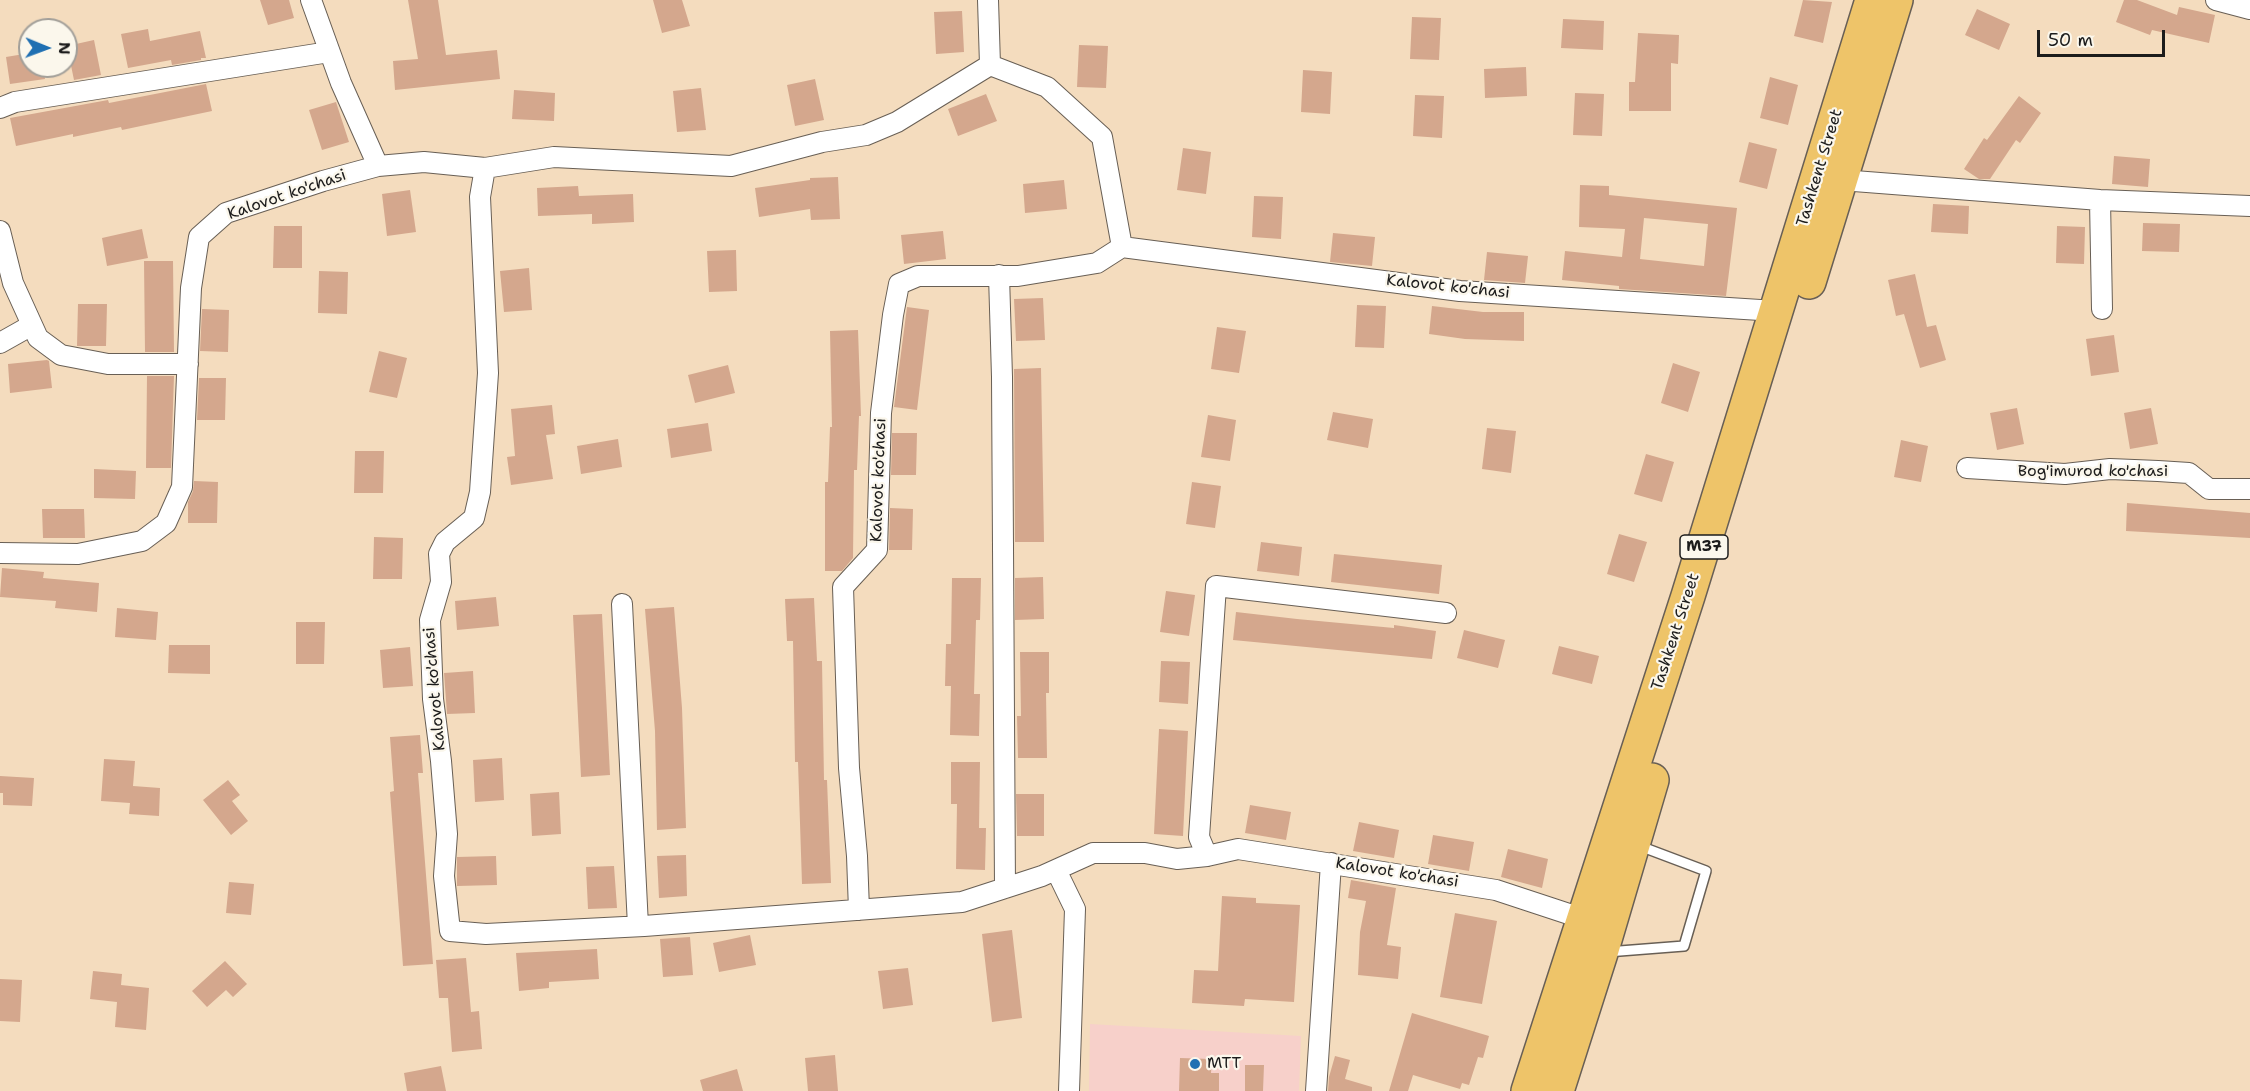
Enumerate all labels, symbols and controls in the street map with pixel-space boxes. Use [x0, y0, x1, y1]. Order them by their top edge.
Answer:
north arrow [18, 18, 78, 78]
scale bar [2040, 18, 2168, 56]
text: 50 m [2048, 28, 2093, 52]
text: N [54, 42, 75, 55]
street label: Tashkent Street [1793, 107, 1847, 229]
street label: Kalovot ko'chasi [225, 166, 349, 224]
street label: Kalovot ko'chasi [1385, 271, 1511, 303]
street label: Kalovot ko'chasi [867, 418, 891, 542]
street label: Bog'imurod ko'chasi [2018, 462, 2168, 482]
road number: M37 [1680, 535, 1728, 559]
street label: Tashkent Street [1648, 571, 1704, 693]
street label: Kalovot ko'chasi [420, 626, 450, 752]
street label: Kalovot ko'chasi [1334, 854, 1460, 892]
place label: MTT [1207, 1054, 1241, 1074]
marker: MTT [1188, 1057, 1202, 1071]

